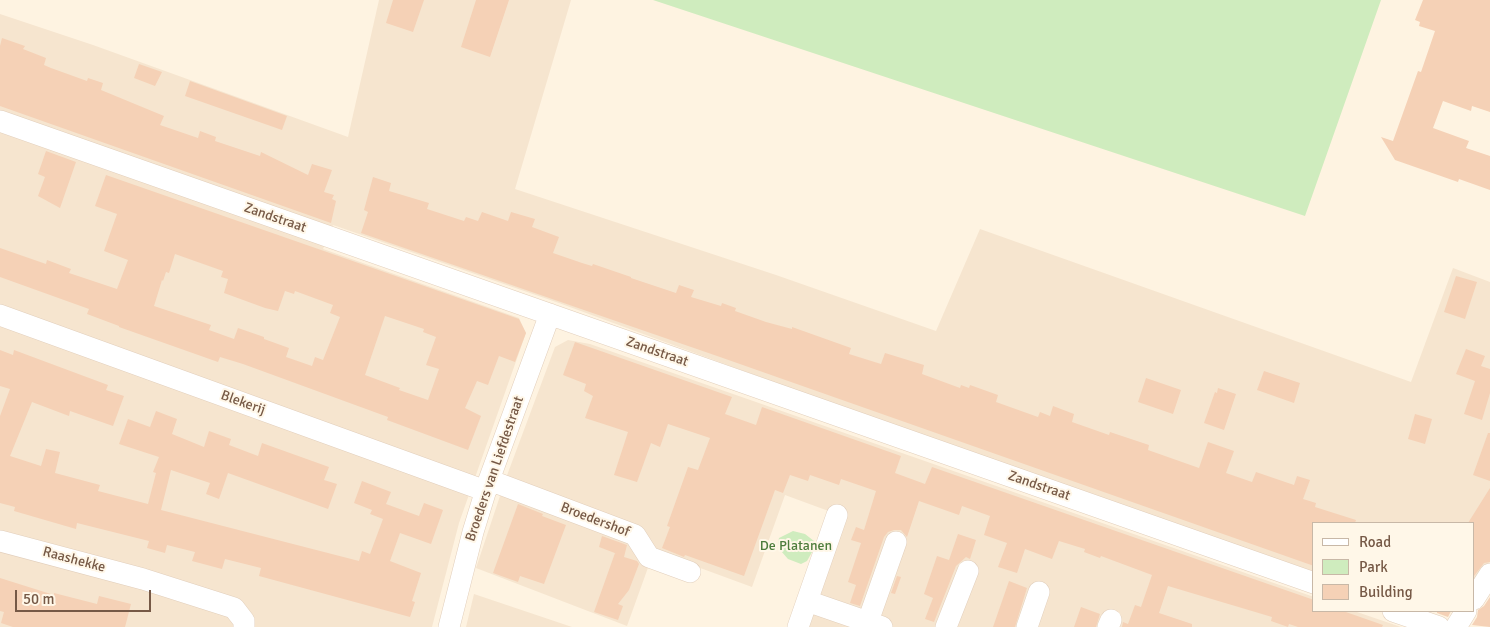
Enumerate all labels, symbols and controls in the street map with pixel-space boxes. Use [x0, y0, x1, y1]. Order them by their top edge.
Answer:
street label: Zandstraat [242, 200, 308, 236]
street label: Zandstraat [624, 334, 690, 370]
street label: Blekerij [218, 387, 268, 419]
street label: Broeders van Liefdestraat [462, 394, 528, 544]
street label: Zandstraat [1006, 468, 1072, 504]
street label: Broedershof [558, 499, 632, 541]
legend [1312, 522, 1475, 612]
text: Road [1359, 533, 1391, 551]
park label: De Platanen [760, 538, 832, 554]
street label: Raashekke [41, 544, 107, 576]
text: Park [1359, 558, 1388, 576]
scale bar [18, 580, 154, 612]
text: Building [1359, 583, 1413, 601]
text: 50 m [23, 590, 54, 608]

